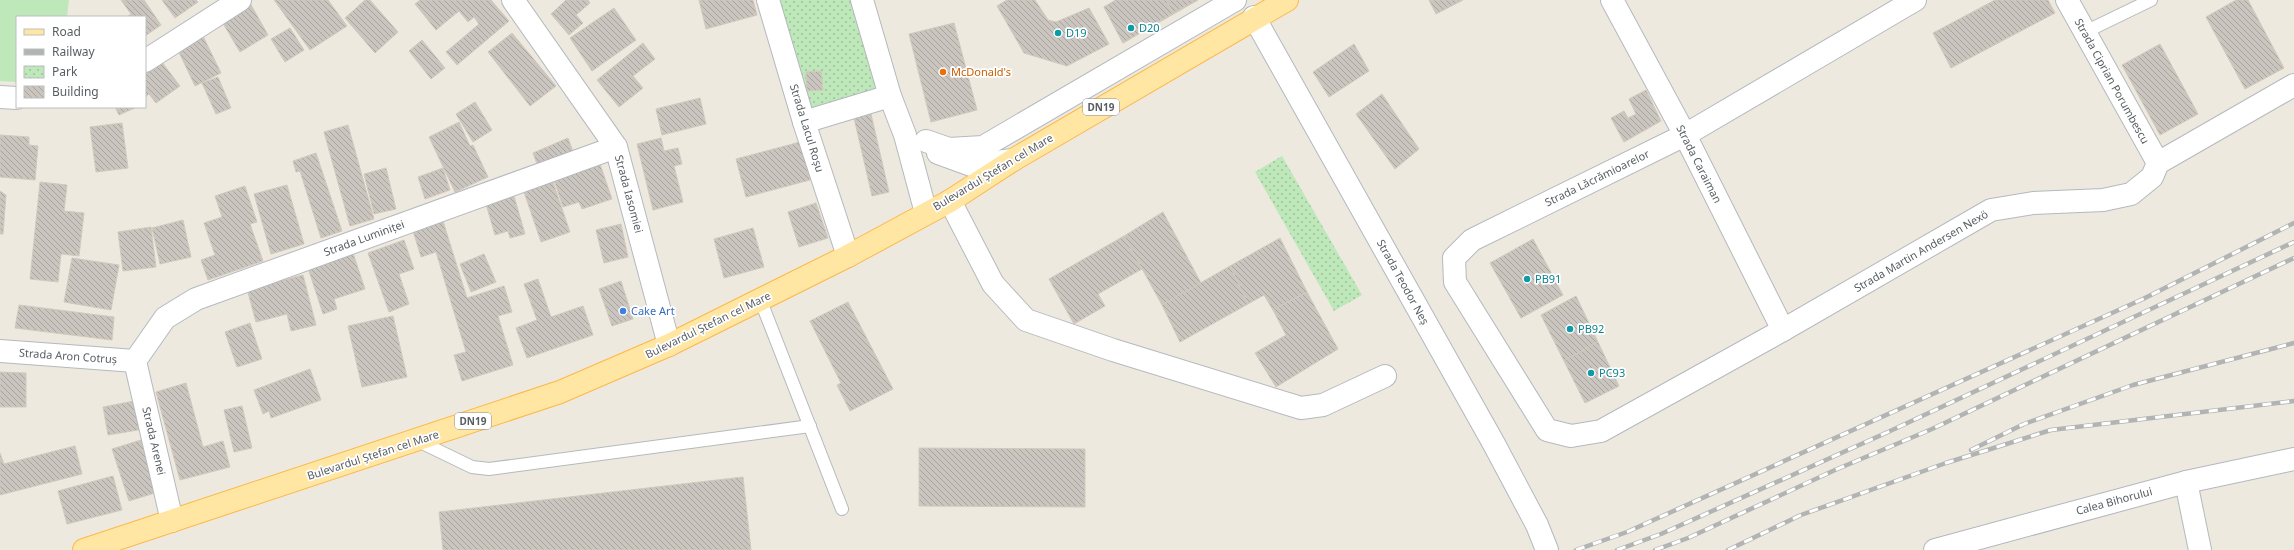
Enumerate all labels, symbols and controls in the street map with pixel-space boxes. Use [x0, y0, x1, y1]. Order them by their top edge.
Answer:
street label: Strada Ciprian Porumbescu [2072, 15, 2153, 146]
legend [16, 16, 146, 108]
place label: D20 [1139, 20, 1160, 35]
text: Road [52, 23, 81, 40]
marker: D20 [1126, 23, 1136, 33]
place label: D19 [1066, 25, 1087, 40]
marker: D19 [1053, 28, 1063, 38]
text: Railway [52, 43, 96, 60]
text: Park [52, 63, 78, 80]
place label: McDonald's [951, 64, 1011, 79]
marker: McDonald's [938, 67, 948, 77]
street label: Strada Lacul Roșu [787, 82, 828, 174]
text: Building [52, 83, 99, 100]
road number: DN19 [1083, 99, 1119, 115]
street label: Strada Caraiman [1673, 122, 1726, 205]
street label: Bulevardul Ștefan cel Mare [930, 130, 1056, 213]
street label: Strada Lăcrămioarelor [1542, 146, 1652, 209]
street label: Strada Iasomiei [612, 153, 647, 235]
street label: Strada Martin Andersen Nexö [1851, 206, 1991, 295]
street label: Strada Luminiței [321, 216, 406, 259]
street label: Strada Teodor Neș [1374, 237, 1433, 327]
place label: PB91 [1535, 271, 1561, 286]
marker: PB91 [1522, 274, 1532, 284]
street label: Bulevardul Ștefan cel Mare [643, 288, 773, 361]
place label: Cake Art [631, 303, 675, 318]
marker: Cake Art [618, 306, 628, 316]
place label: PB92 [1578, 321, 1604, 336]
marker: PB92 [1565, 324, 1575, 334]
street label: Strada Aron Cotruș [19, 345, 118, 366]
place label: PC93 [1599, 365, 1625, 380]
marker: PC93 [1586, 368, 1596, 378]
street label: Strada Arenei [139, 405, 170, 477]
road number: DN19 [455, 413, 491, 429]
street label: Bulevardul Ștefan cel Mare [305, 426, 441, 483]
street label: Calea Bihorului [2074, 483, 2154, 518]

